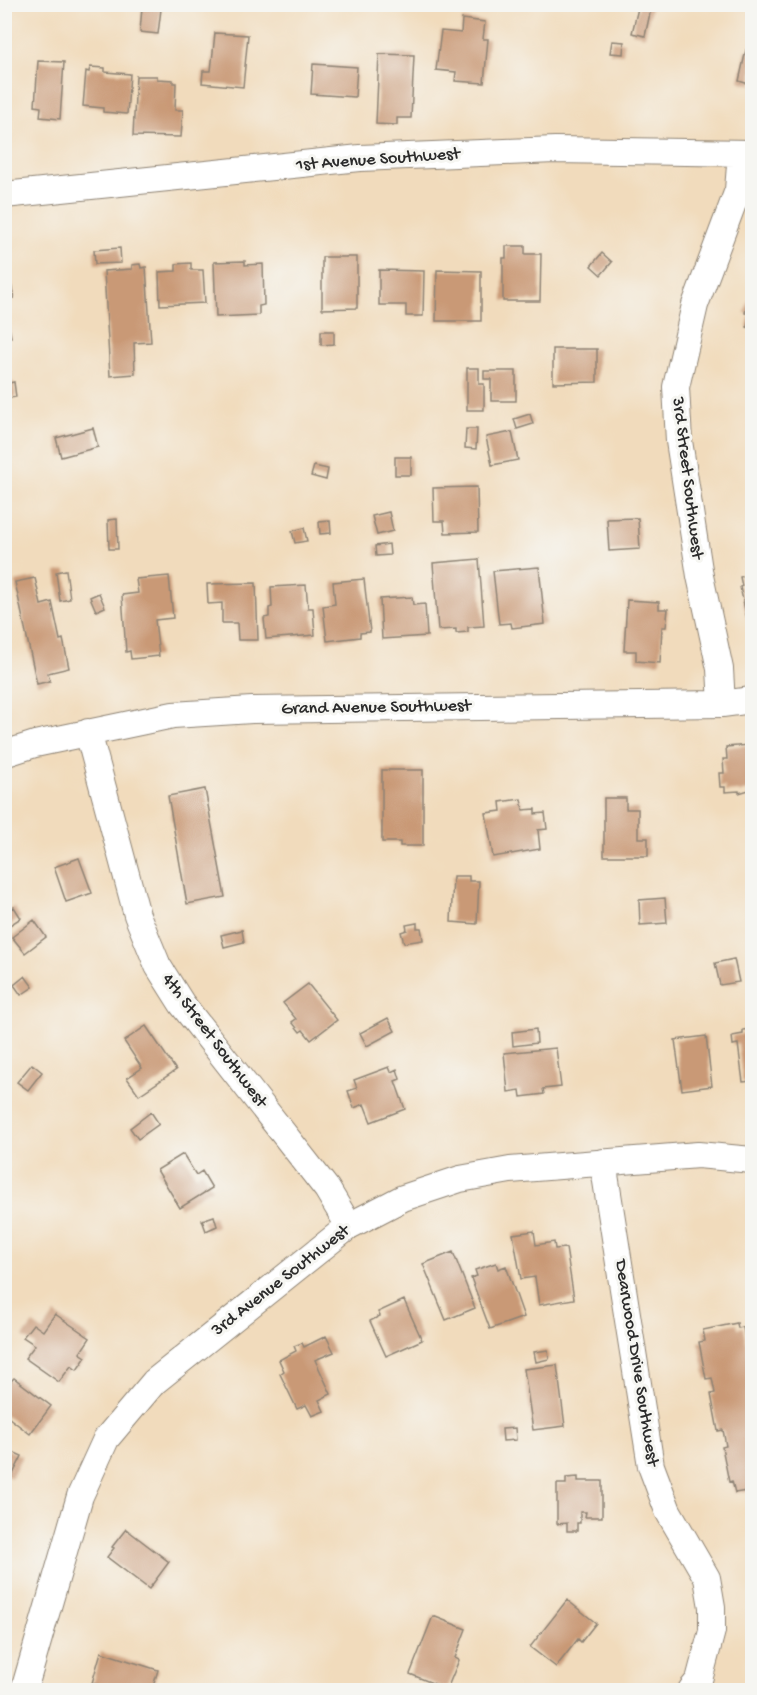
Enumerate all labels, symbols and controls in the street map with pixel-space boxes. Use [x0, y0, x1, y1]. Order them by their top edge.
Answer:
street label: 1st Avenue Southwest [294, 144, 462, 176]
street label: 3rd Street Southwest [667, 395, 708, 562]
street label: Grand Avenue Southwest [281, 696, 473, 720]
street label: 4th Street Southwest [157, 970, 272, 1113]
street label: 3rd Avenue Southwest [207, 1220, 355, 1342]
street label: Dearwood Drive Southwest [609, 1257, 663, 1469]

